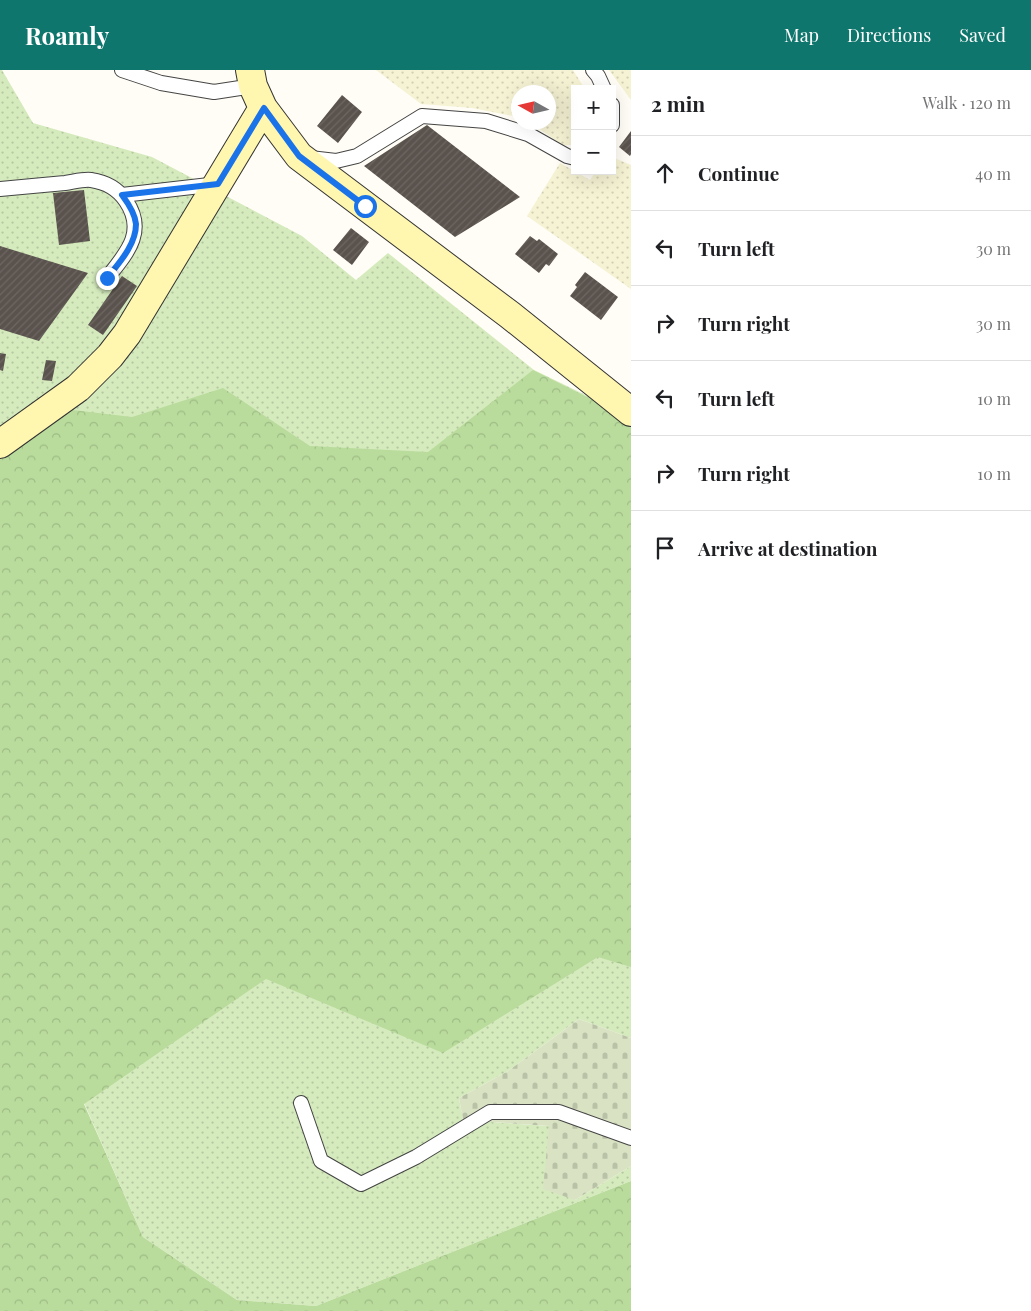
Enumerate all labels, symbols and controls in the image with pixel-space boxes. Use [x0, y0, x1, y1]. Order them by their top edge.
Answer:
text: Roamly [25, 19, 109, 51]
text: Map [784, 23, 819, 47]
text: Directions [847, 23, 931, 47]
text: Saved [959, 23, 1006, 47]
north arrow [511, 85, 556, 130]
map controls [571, 85, 616, 175]
button: + [571, 85, 616, 130]
text: 2 min [651, 89, 705, 117]
text: Walk · 120 m [923, 92, 1011, 113]
button: − [571, 130, 616, 175]
icon: ahead [651, 159, 679, 187]
text: Continue [698, 160, 779, 186]
text: 40 m [975, 163, 1011, 184]
route start [354, 195, 377, 218]
icon: left [651, 234, 679, 262]
text: Turn left [698, 235, 775, 261]
text: 30 m [976, 238, 1011, 259]
route end [96, 267, 119, 290]
icon: right [651, 309, 679, 337]
text: Turn right [698, 310, 790, 336]
text: 30 m [976, 313, 1011, 334]
icon: left [651, 384, 679, 412]
text: Turn left [698, 385, 775, 411]
text: 10 m [977, 388, 1011, 409]
icon: right [651, 459, 679, 487]
text: Turn right [698, 460, 790, 486]
text: 10 m [977, 463, 1011, 484]
icon: arrive [651, 534, 679, 562]
text: Arrive at destination [698, 535, 878, 561]

